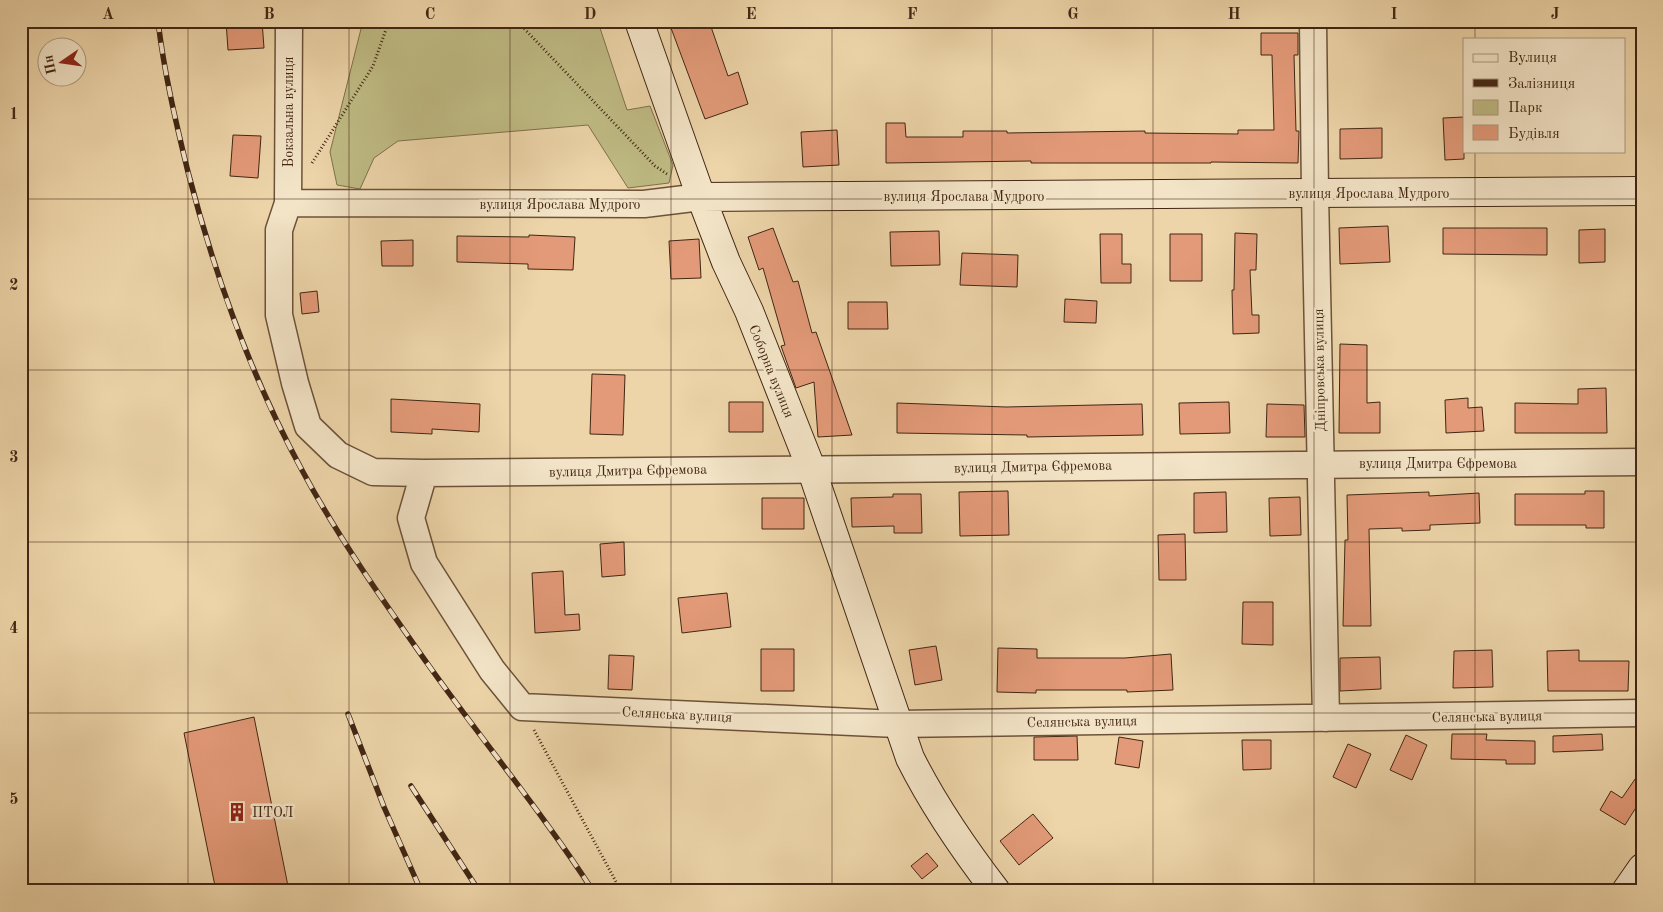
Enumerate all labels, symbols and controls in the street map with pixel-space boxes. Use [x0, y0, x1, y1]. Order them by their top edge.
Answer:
text: A [102, 7, 114, 23]
text: B [263, 7, 275, 23]
text: C [425, 7, 435, 23]
text: D [584, 7, 596, 23]
text: E [745, 7, 757, 23]
text: F [907, 7, 918, 23]
text: G [1067, 7, 1079, 23]
text: H [1227, 7, 1241, 23]
text: I [1390, 7, 1398, 23]
text: J [1551, 7, 1560, 23]
north arrow [38, 38, 88, 88]
legend [1463, 38, 1626, 152]
text: Вулиця [1508, 51, 1557, 66]
text: Пн [41, 54, 59, 76]
street label: Вокзальна вулиця [282, 57, 296, 167]
text: Залізниця [1508, 77, 1575, 92]
text: Парк [1508, 101, 1543, 116]
text: 1 [9, 107, 19, 123]
text: Будівля [1508, 127, 1560, 142]
street label: вулиця Ярослава Мудрого [1288, 187, 1450, 201]
street label: вулиця Ярослава Мудрого [883, 190, 1045, 204]
street label: вулиця Ярослава Мудрого [479, 198, 641, 212]
text: 2 [9, 278, 19, 294]
street label: Дніпровська вулиця [1312, 308, 1328, 432]
street label: Соборна вулиця [746, 323, 796, 420]
text: 3 [9, 450, 19, 466]
street label: вулиця Дмитра Єфремова [1359, 457, 1517, 472]
street label: вулиця Дмитра Єфремова [954, 459, 1112, 476]
street label: вулиця Дмитра Єфремова [549, 463, 707, 480]
text: 4 [9, 621, 19, 637]
street label: Селянська вулиця [621, 705, 732, 725]
street label: Селянська вулиця [1432, 709, 1542, 725]
street label: Селянська вулиця [1027, 714, 1137, 730]
text: 5 [9, 792, 19, 808]
building icon: ПТОЛ [226, 801, 248, 823]
place label: ПТОЛ [252, 806, 293, 820]

